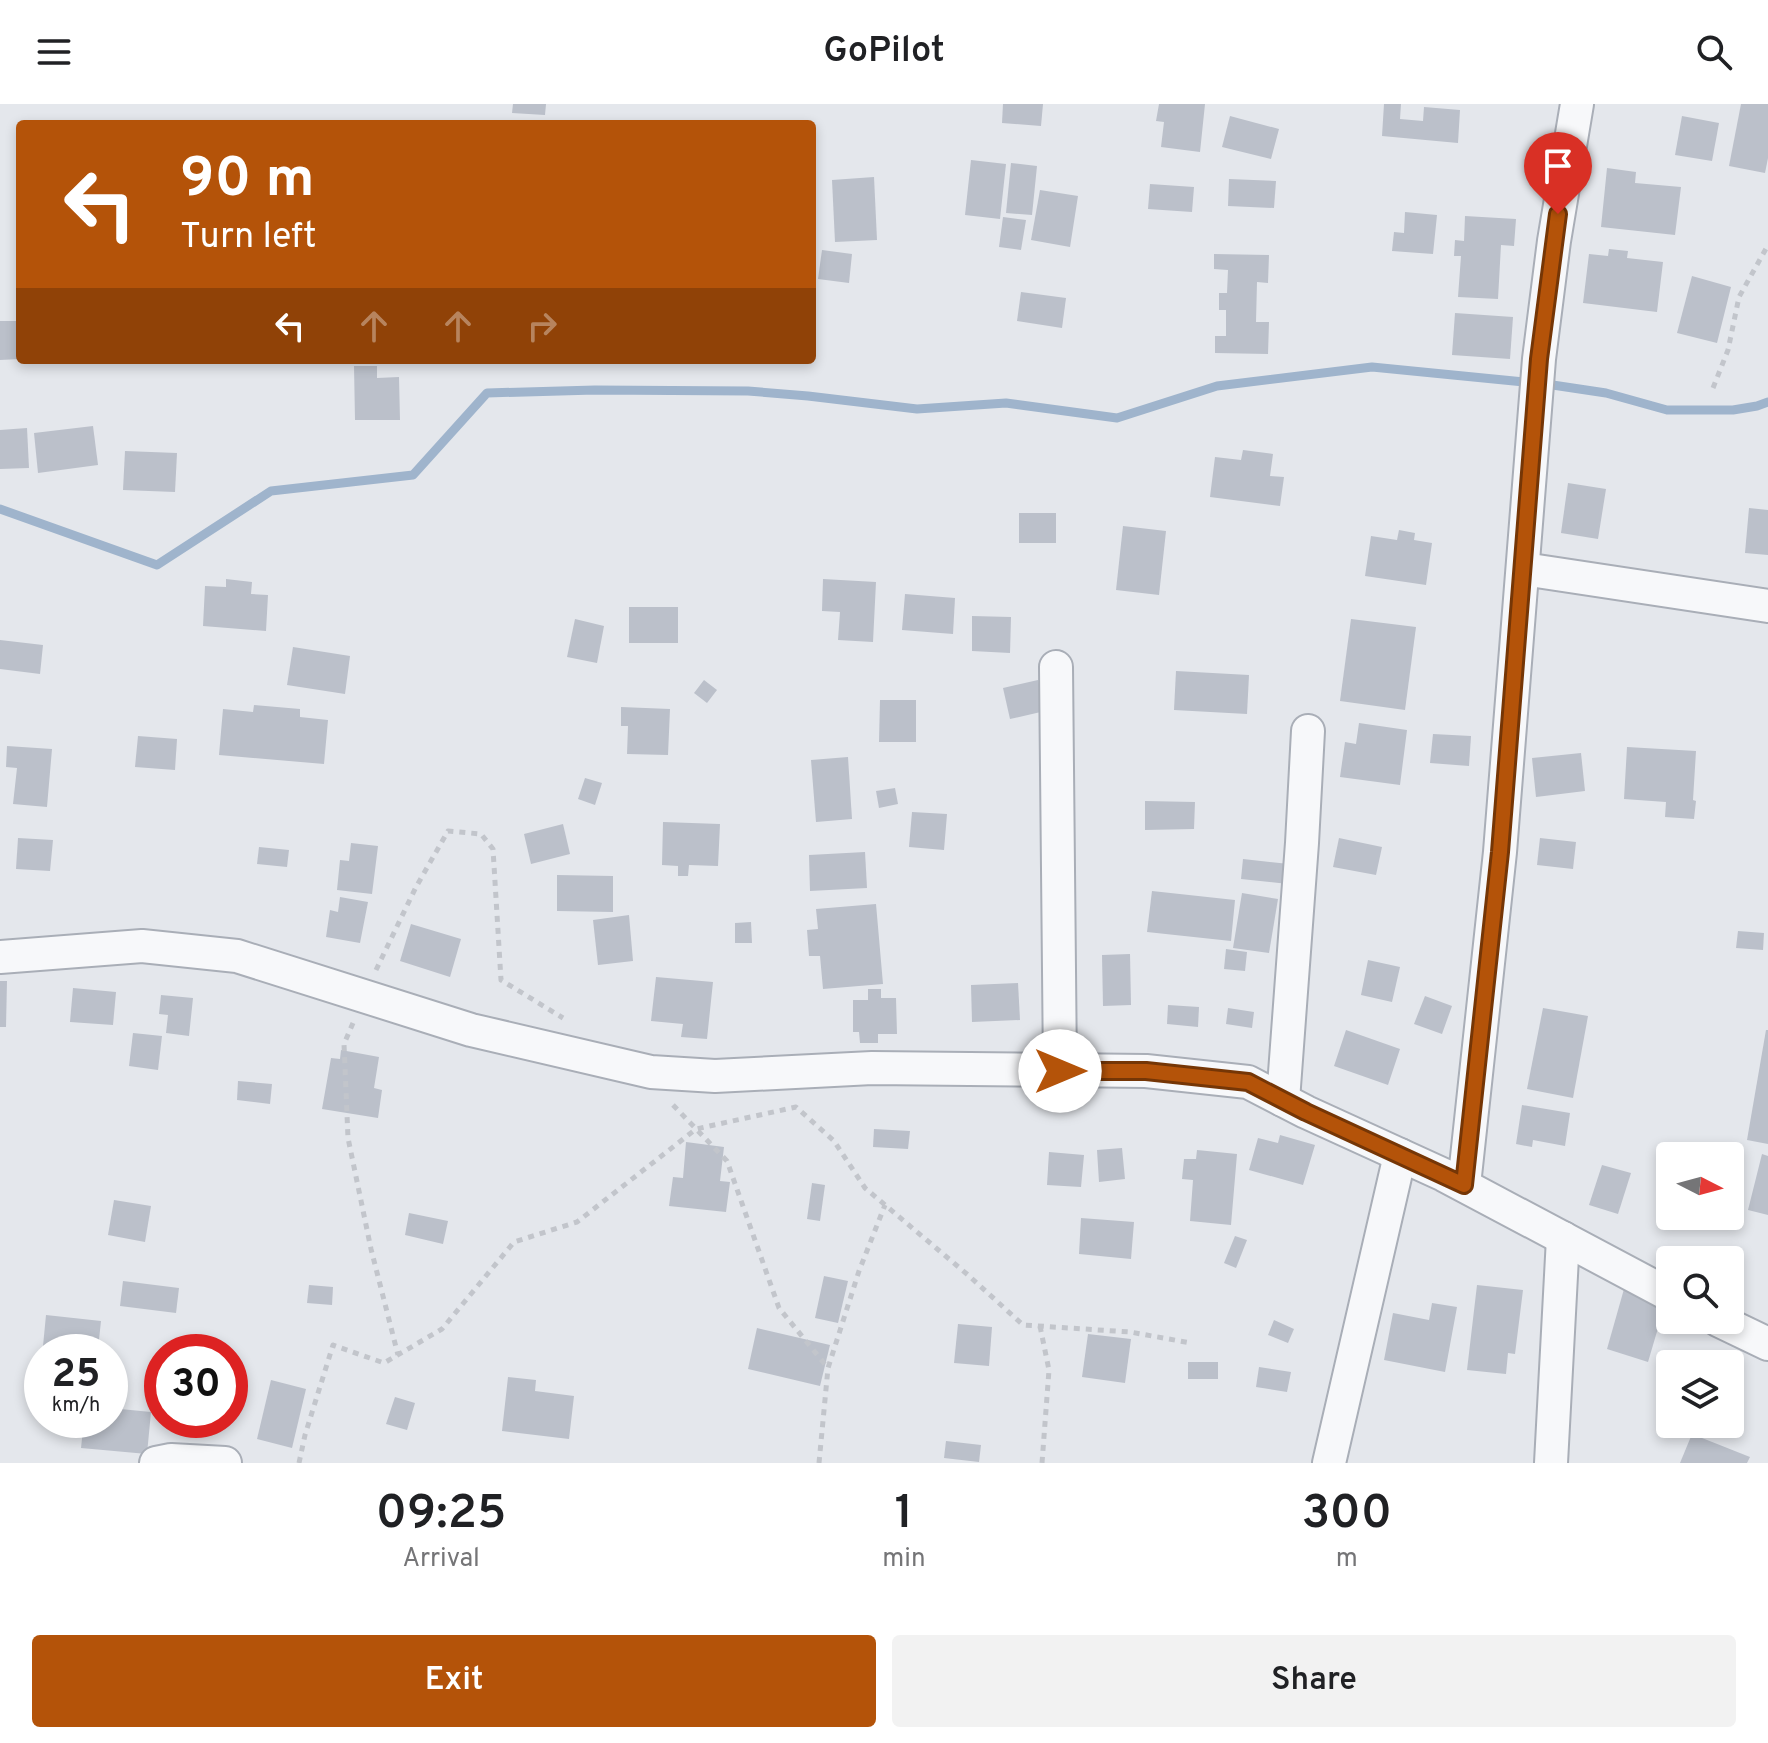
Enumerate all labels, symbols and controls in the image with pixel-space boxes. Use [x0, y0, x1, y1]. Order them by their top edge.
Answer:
text: GoPilot [823, 29, 945, 75]
icon: menu [32, 30, 76, 74]
icon: search [1692, 30, 1736, 74]
pin [1524, 132, 1592, 214]
icon: arrive [1536, 144, 1580, 188]
text: 90 m [180, 146, 315, 216]
icon: left [48, 152, 152, 256]
text: Turn left [180, 215, 317, 261]
icon: left [268, 304, 312, 348]
icon: ahead [352, 304, 396, 348]
icon: ahead [436, 304, 480, 348]
icon: right [520, 304, 564, 348]
position arrow [1018, 1029, 1102, 1113]
north arrow [1656, 1142, 1744, 1230]
map controls [1656, 1142, 1744, 1438]
button: search [1656, 1246, 1744, 1334]
speed limit sign: 30 [144, 1334, 248, 1438]
button: layers [1656, 1350, 1744, 1438]
text: 25 [52, 1351, 100, 1401]
text: km/h [52, 1393, 100, 1419]
text: 09:25 [376, 1485, 507, 1545]
text: 1 [895, 1485, 913, 1545]
text: 300 [1301, 1485, 1392, 1545]
text: Arrival [402, 1543, 480, 1576]
text: min [882, 1543, 926, 1576]
text: m [1336, 1543, 1358, 1576]
button: Exit [32, 1635, 876, 1727]
button: Share [892, 1635, 1736, 1727]

